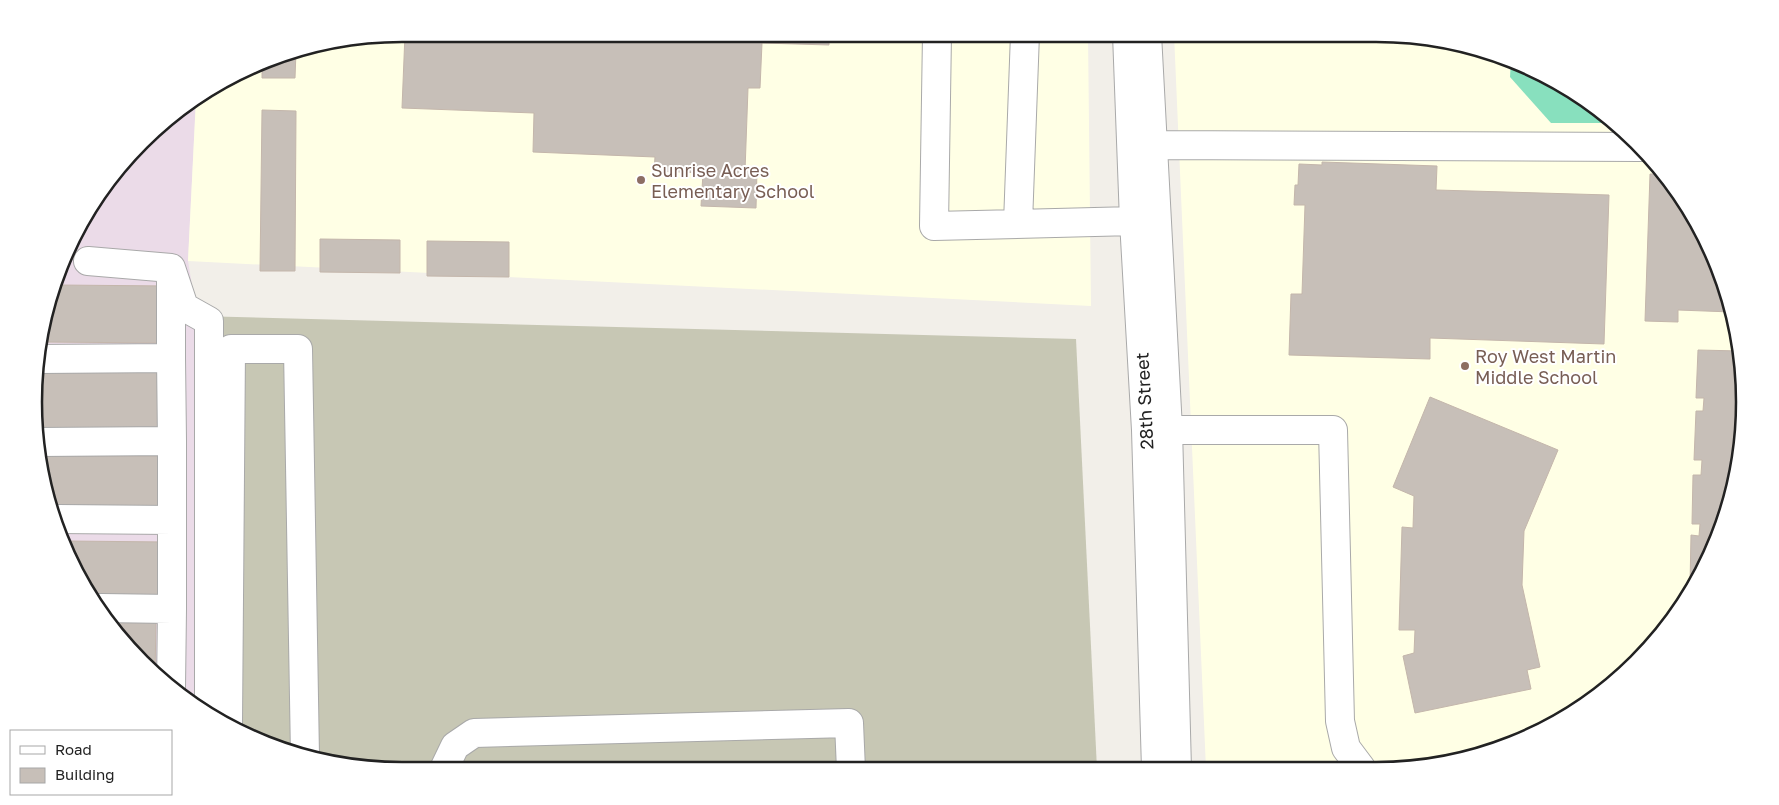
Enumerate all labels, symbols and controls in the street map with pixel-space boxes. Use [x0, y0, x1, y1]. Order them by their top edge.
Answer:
place label: Sunrise Acres Elementary School [651, 159, 815, 202]
marker: Sunrise Acres Elementary School [635, 174, 647, 186]
place label: Roy West Martin Middle School [1475, 345, 1616, 388]
street label: 28th Street [1130, 352, 1158, 450]
marker: Roy West Martin Middle School [1459, 360, 1471, 372]
legend [10, 730, 172, 795]
text: Road [55, 740, 92, 758]
text: Building [55, 765, 115, 783]

